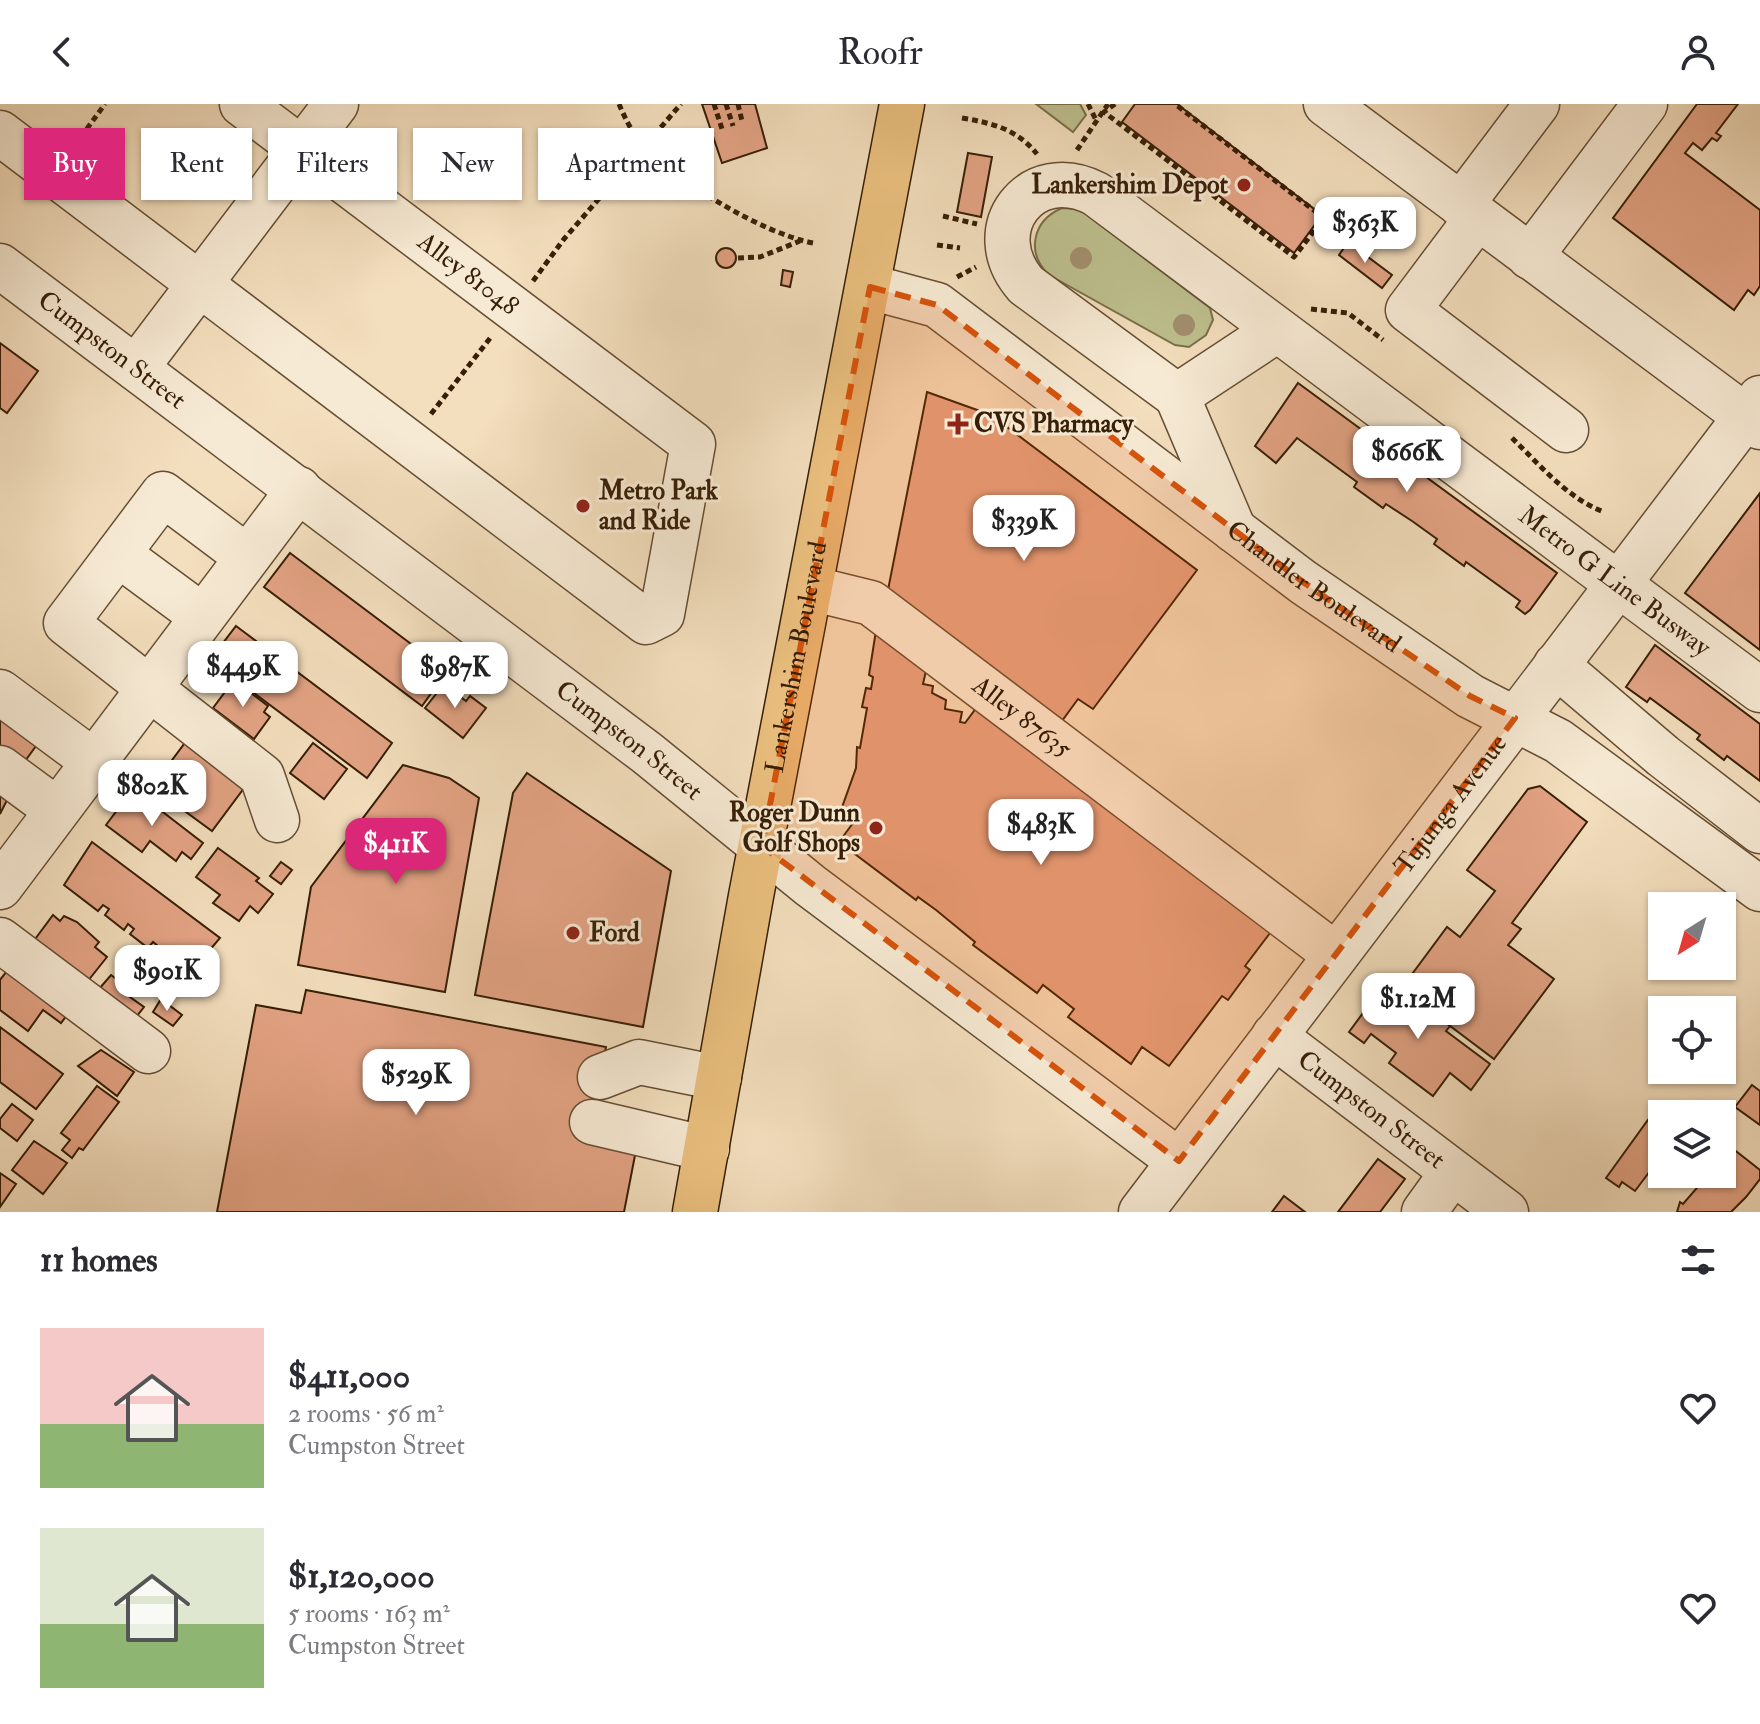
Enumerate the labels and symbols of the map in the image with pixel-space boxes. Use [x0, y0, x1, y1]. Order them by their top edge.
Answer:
place label: Lankershim Depot [1031, 169, 1229, 202]
marker: Lankershim Depot [1235, 176, 1253, 194]
pin: $363K [1309, 197, 1421, 265]
street label: Alley 81048 [410, 225, 525, 322]
street label: Cumpston Street [32, 284, 192, 416]
place label: CVS Pharmacy [974, 408, 1135, 441]
marker: CVS Pharmacy [949, 415, 967, 433]
pin: $666K [1351, 426, 1463, 494]
place label: Metro Park and Ride [598, 475, 718, 537]
pin: $339K [968, 495, 1080, 563]
marker: Metro Park and Ride [574, 497, 592, 515]
street label: Metro G Line Busway [1512, 499, 1717, 664]
street label: Chandler Boulevard [1220, 514, 1407, 660]
street label: Lankershim Boulevard [759, 538, 834, 776]
pin: $449K [187, 641, 299, 709]
pin: $987K [399, 642, 511, 710]
street label: Alley 87635 [965, 669, 1078, 765]
street label: Cumpston Street [549, 674, 709, 807]
street label: Tujunga Avenue [1388, 728, 1514, 881]
pin: $802K [96, 760, 208, 828]
place label: Roger Dunn Golf Shops [729, 797, 861, 860]
pin: $483K [985, 799, 1097, 867]
pin: $411K [340, 818, 452, 886]
marker: Roger Dunn Golf Shops [867, 819, 885, 837]
north arrow [1648, 892, 1736, 980]
place label: Ford [589, 917, 640, 949]
marker: Ford [564, 924, 582, 942]
pin: $901K [111, 945, 223, 1013]
pin: $1.12M [1353, 973, 1483, 1041]
street label: Cumpston Street [1291, 1044, 1451, 1176]
pin: $529K [360, 1049, 472, 1117]

